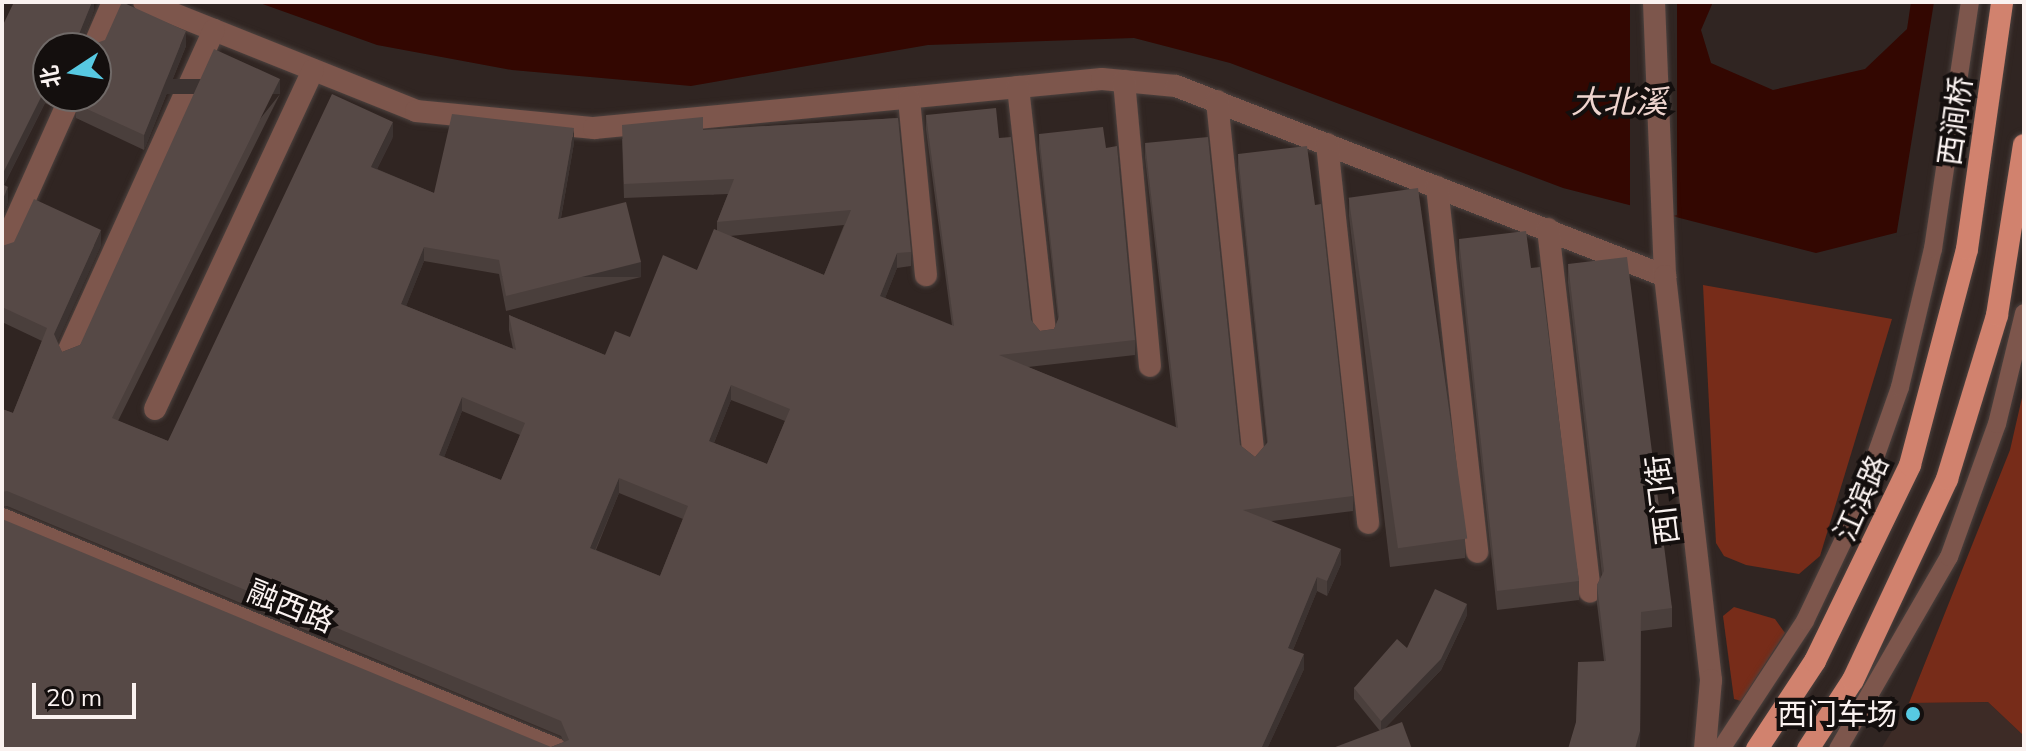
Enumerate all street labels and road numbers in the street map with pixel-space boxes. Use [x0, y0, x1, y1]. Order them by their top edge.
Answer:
street label: 西涧桥 [1931, 74, 1979, 168]
street label: 江滨路 [1826, 450, 1896, 546]
street label: 西门街 [1639, 453, 1685, 547]
street label: 融西路 [243, 572, 339, 640]

